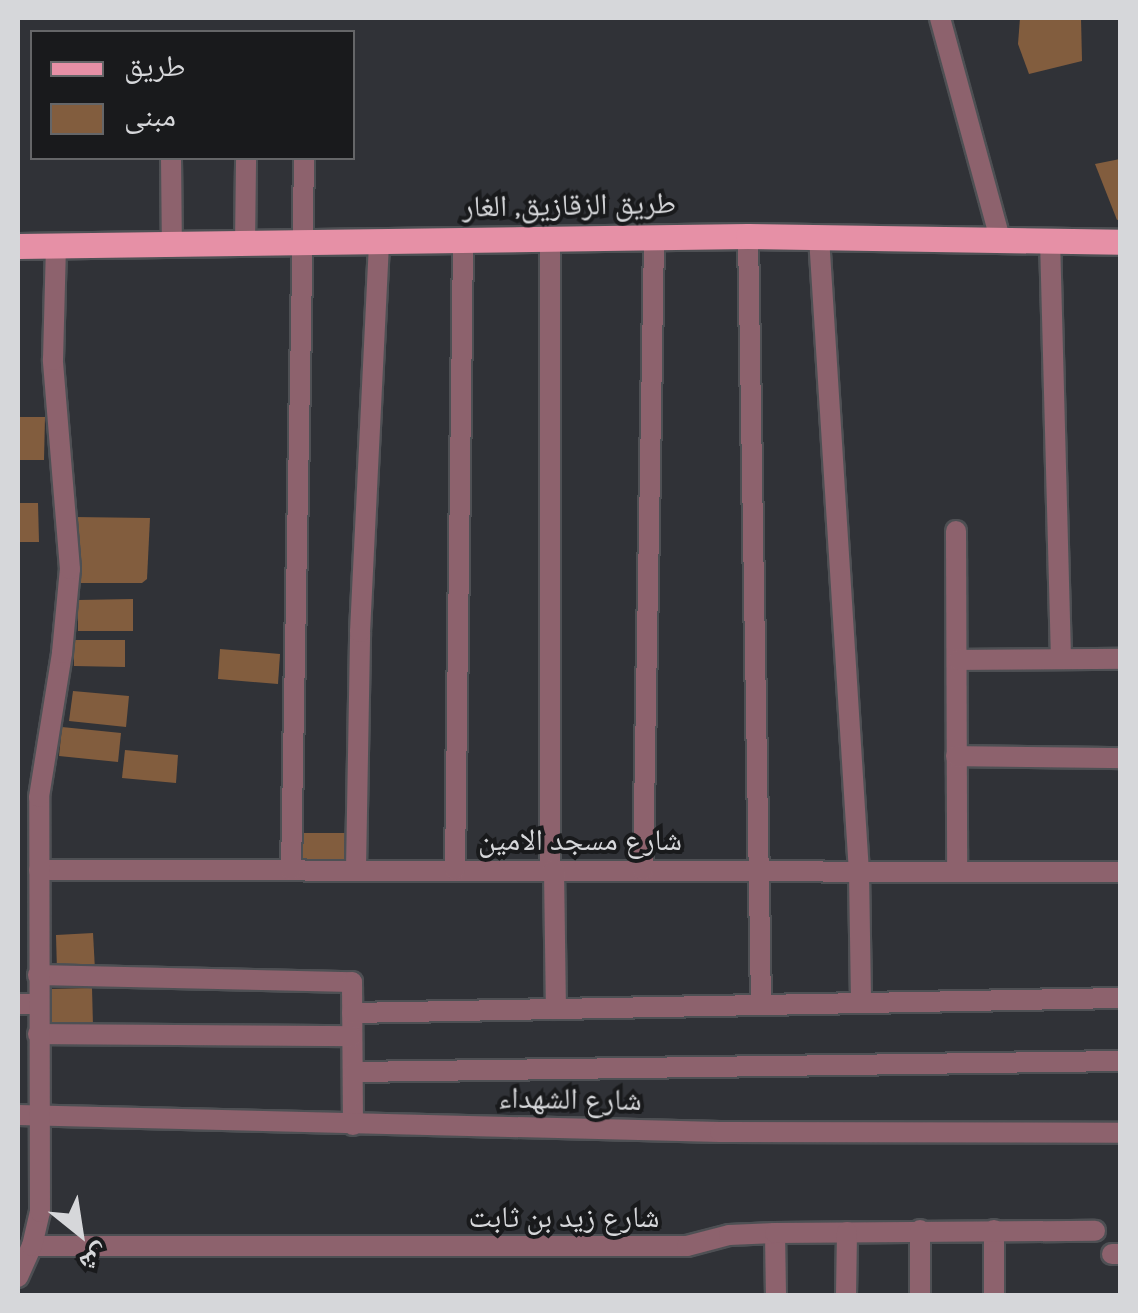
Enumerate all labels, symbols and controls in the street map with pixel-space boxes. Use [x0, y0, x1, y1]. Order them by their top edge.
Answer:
legend [30, 30, 355, 160]
text: طريق [124, 48, 185, 84]
text: مبنى [124, 98, 176, 134]
street label: طريق الزقازيق, الغار [462, 185, 676, 225]
street label: شارع مسجد الامين [478, 822, 682, 858]
street label: شارع الشهداء [498, 1080, 642, 1118]
north arrow [30, 1183, 130, 1283]
street label: شارع زيد بن ثابت [469, 1199, 659, 1235]
text: ش [74, 1238, 116, 1281]

